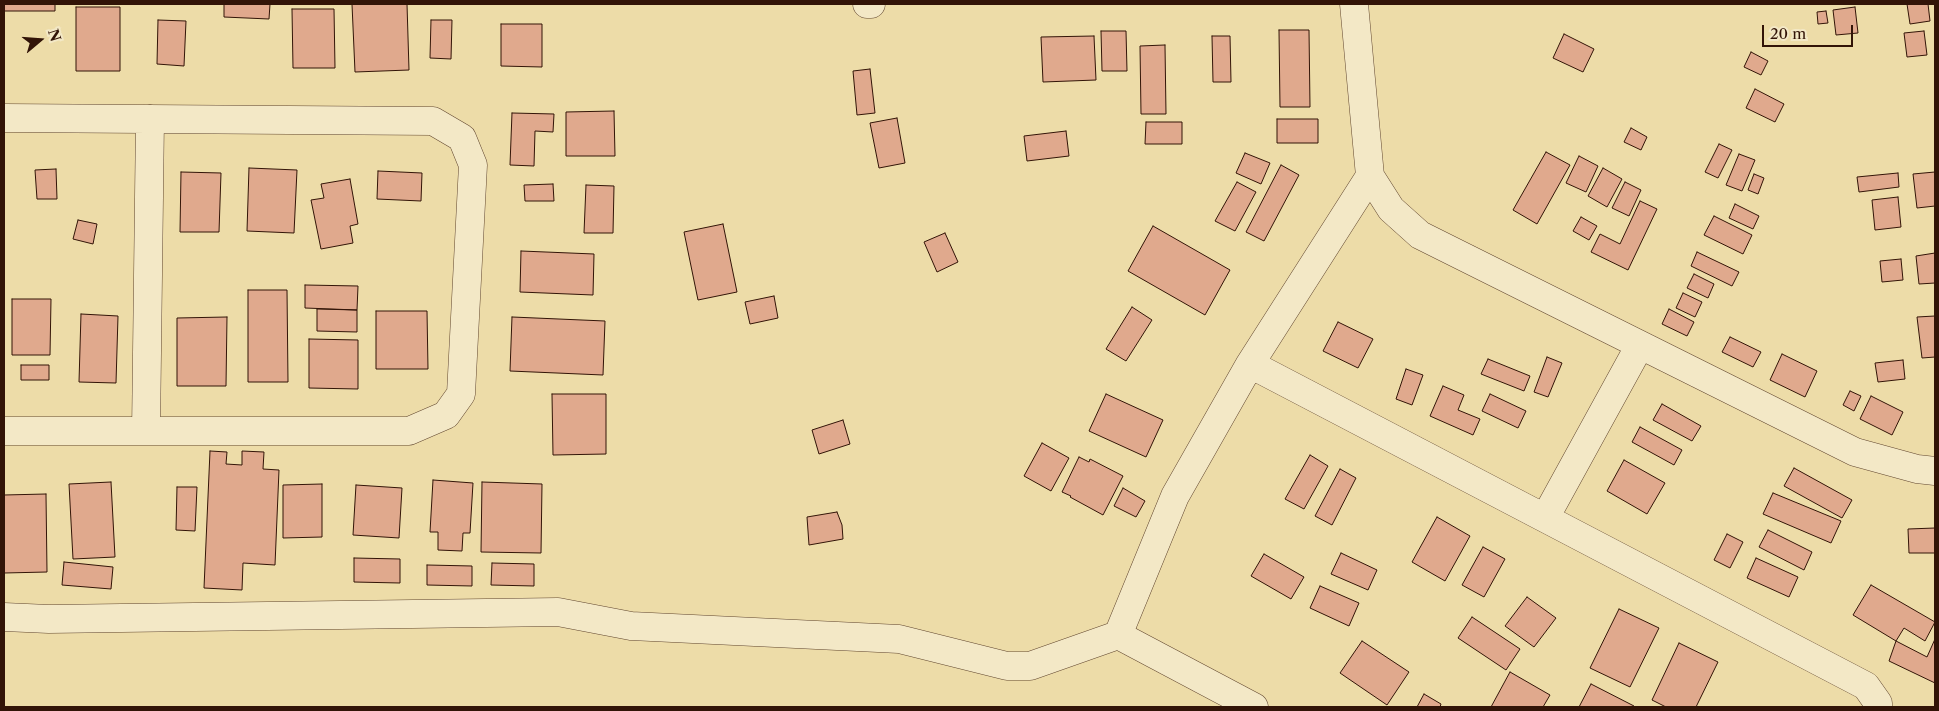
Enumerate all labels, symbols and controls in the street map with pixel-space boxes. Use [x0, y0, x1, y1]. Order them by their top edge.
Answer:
north arrow [15, 15, 65, 65]
scale bar [1764, 15, 1855, 47]
text: 20 m [1770, 24, 1806, 43]
text: N [44, 27, 65, 44]

